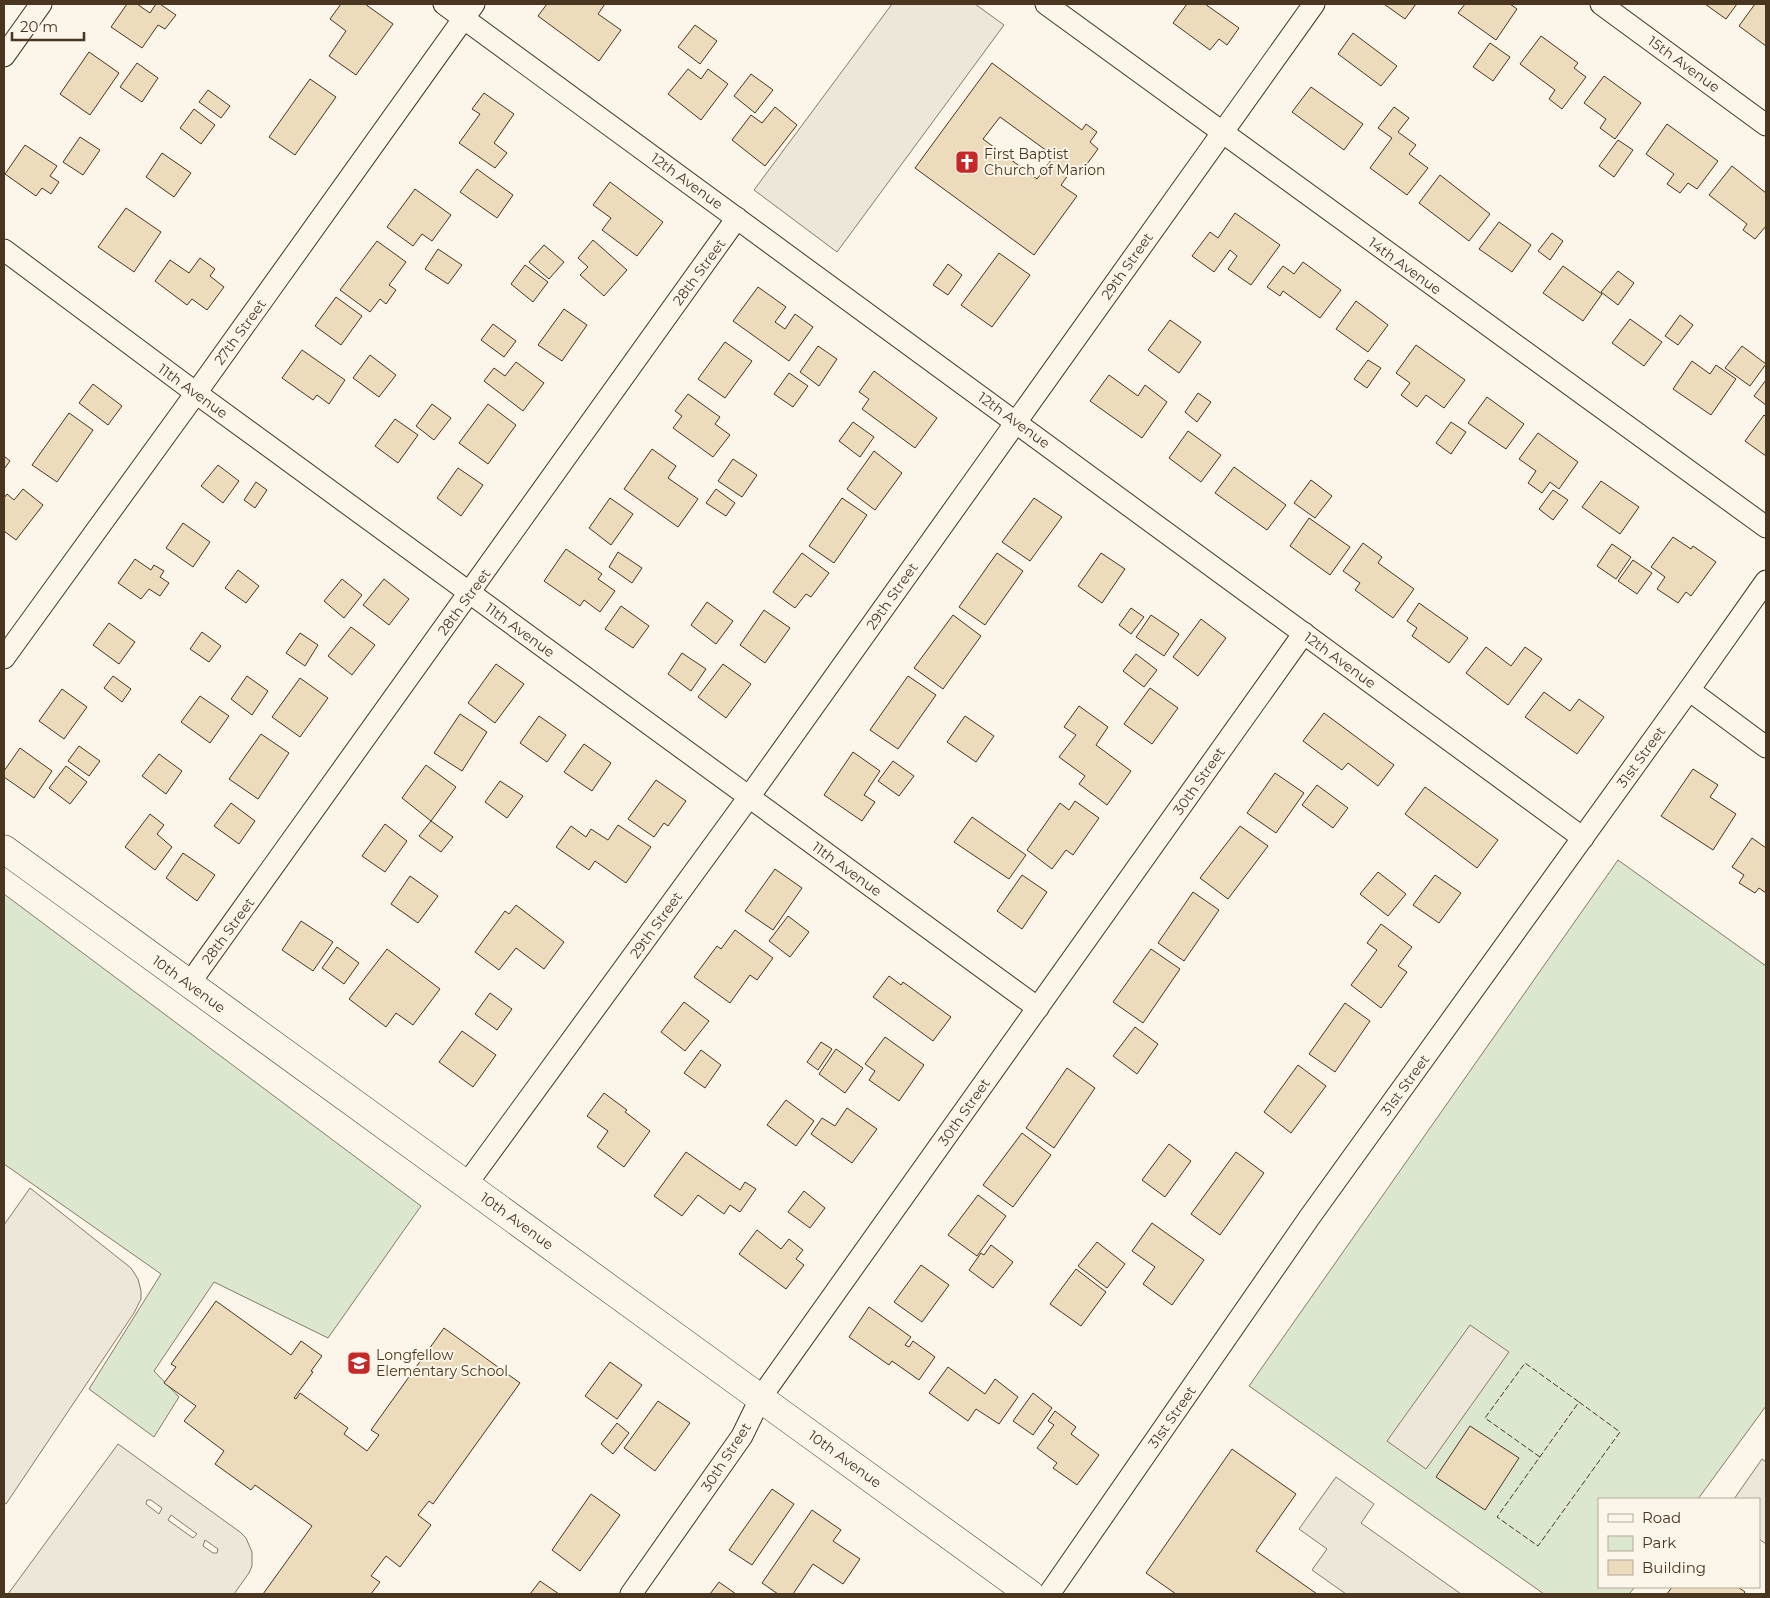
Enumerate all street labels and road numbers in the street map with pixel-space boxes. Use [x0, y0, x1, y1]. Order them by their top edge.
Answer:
street label: 15th Avenue [1644, 32, 1724, 96]
street label: 12th Avenue [647, 149, 727, 213]
street label: 29th Street [1097, 229, 1157, 303]
street label: 14th Avenue [1365, 233, 1445, 299]
street label: 28th Street [669, 235, 729, 309]
street label: 27th Street [210, 295, 270, 368]
street label: 11th Avenue [155, 360, 231, 422]
street label: 12th Avenue [974, 388, 1054, 452]
street label: 29th Street [862, 559, 922, 633]
street label: 28th Street [434, 565, 494, 639]
street label: 11th Avenue [482, 599, 558, 661]
street label: 12th Avenue [1300, 628, 1380, 692]
street label: 31st Street [1613, 723, 1669, 791]
street label: 30th Street [1169, 743, 1229, 818]
street label: 11th Avenue [809, 838, 885, 900]
street label: 29th Street [626, 888, 686, 962]
street label: 28th Street [198, 894, 258, 968]
street label: 10th Avenue [149, 951, 229, 1017]
street label: 31st Street [1377, 1051, 1433, 1119]
street label: 30th Street [934, 1074, 994, 1149]
street label: 10th Avenue [477, 1188, 557, 1254]
street label: 31st Street [1144, 1382, 1200, 1451]
street label: 30th Street [697, 1419, 755, 1495]
street label: 10th Avenue [805, 1426, 885, 1492]

